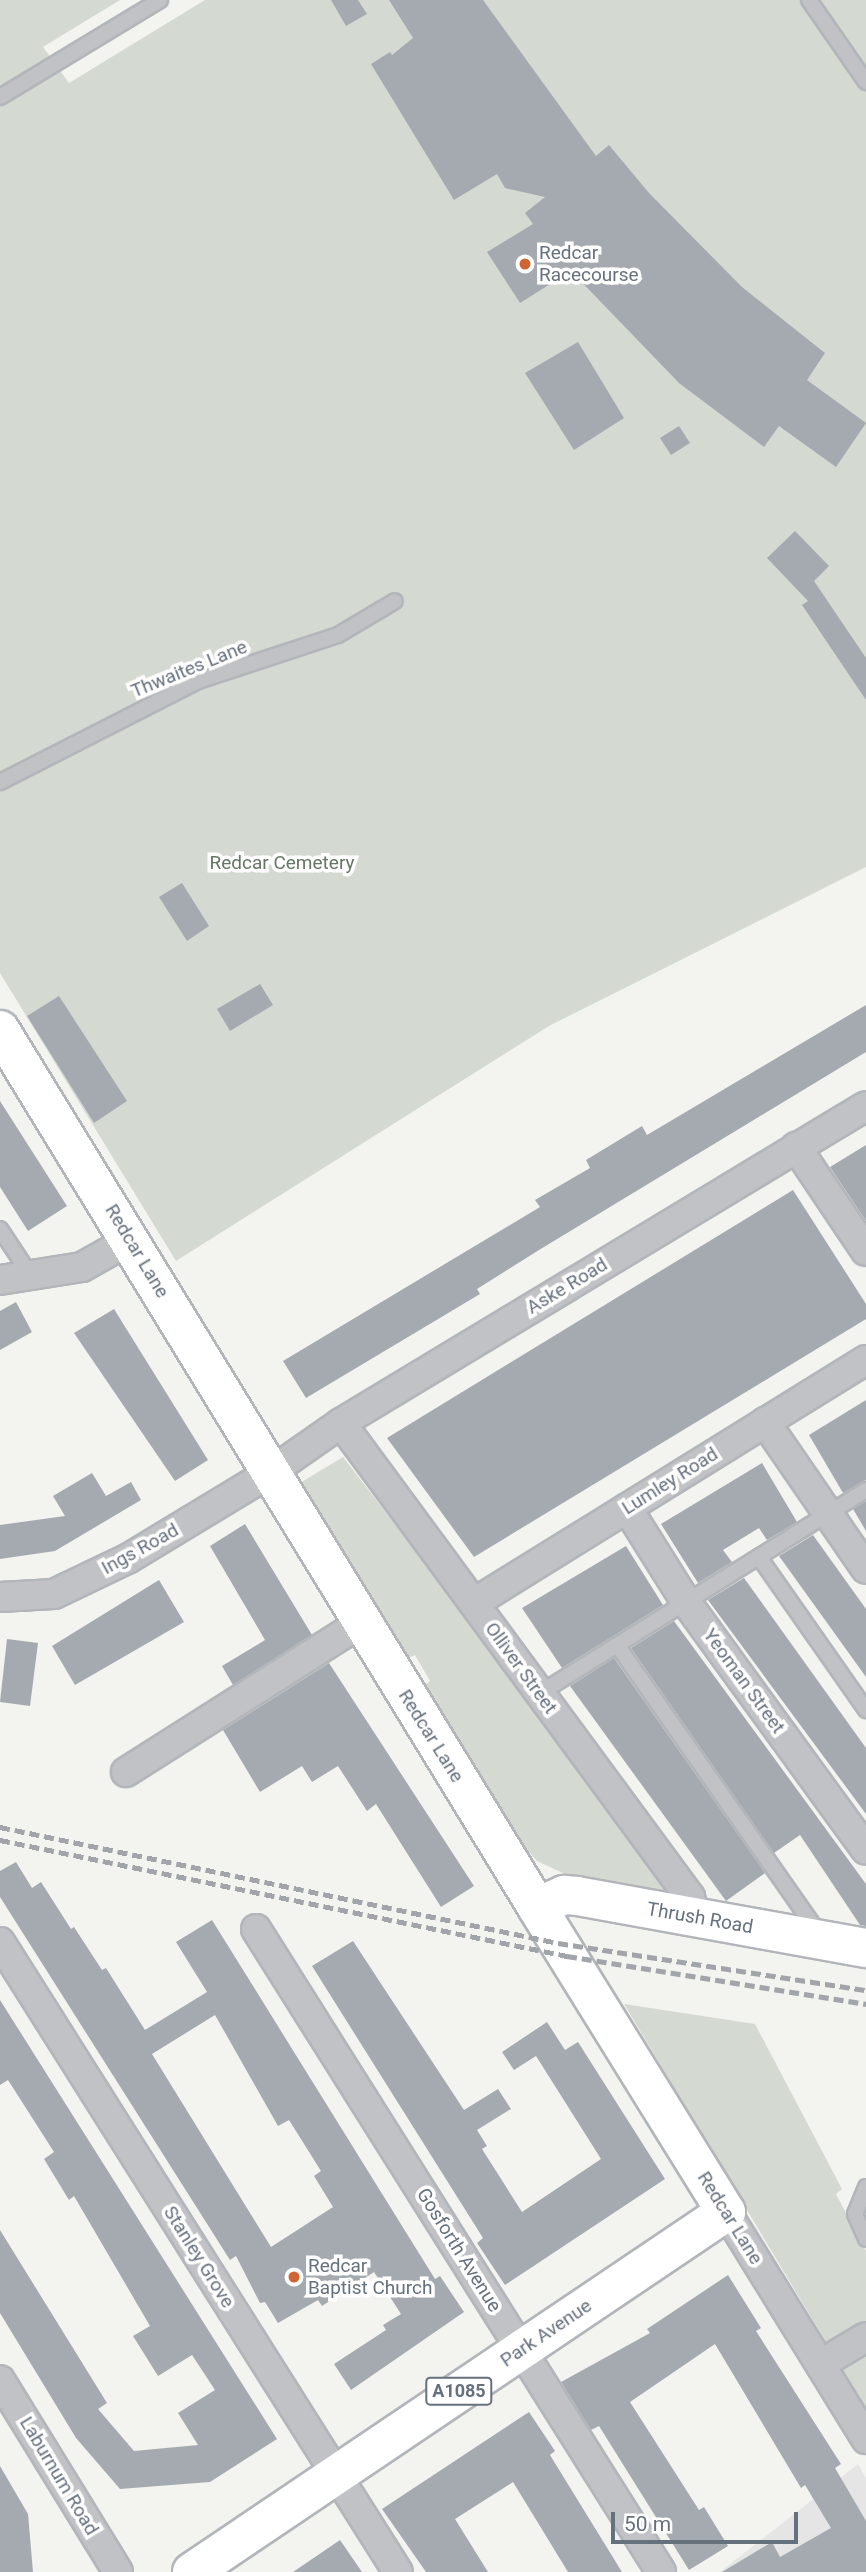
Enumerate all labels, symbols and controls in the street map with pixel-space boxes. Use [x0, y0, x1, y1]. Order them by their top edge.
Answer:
place label: Redcar Racecourse [539, 242, 639, 286]
marker: Redcar Racecourse [517, 256, 533, 272]
street label: Thwaites Lane [128, 635, 250, 703]
park label: Redcar Cemetery [210, 852, 354, 874]
street label: Redcar Lane [100, 1200, 174, 1302]
street label: Aske Road [523, 1253, 611, 1319]
street label: Lumley Road [618, 1442, 722, 1520]
street label: Ings Road [98, 1519, 182, 1579]
street label: Olliver Street [480, 1618, 562, 1718]
street label: Yeoman Street [698, 1624, 790, 1738]
street label: Redcar Lane [393, 1685, 469, 1787]
street label: Thrush Road [645, 1897, 755, 1939]
street label: Redcar Lane [692, 2167, 768, 2269]
street label: Gosforth Avenue [412, 2184, 506, 2316]
street label: Stanley Grove [159, 2202, 239, 2312]
place label: Redcar Baptist Church [308, 2255, 432, 2299]
marker: Redcar Baptist Church [286, 2269, 302, 2285]
street label: Park Avenue [496, 2294, 596, 2372]
road number: A1085 [424, 2376, 494, 2406]
street label: Laburnum Road [15, 2413, 103, 2539]
scale bar [614, 2498, 801, 2542]
text: 50 m [624, 2512, 671, 2536]

